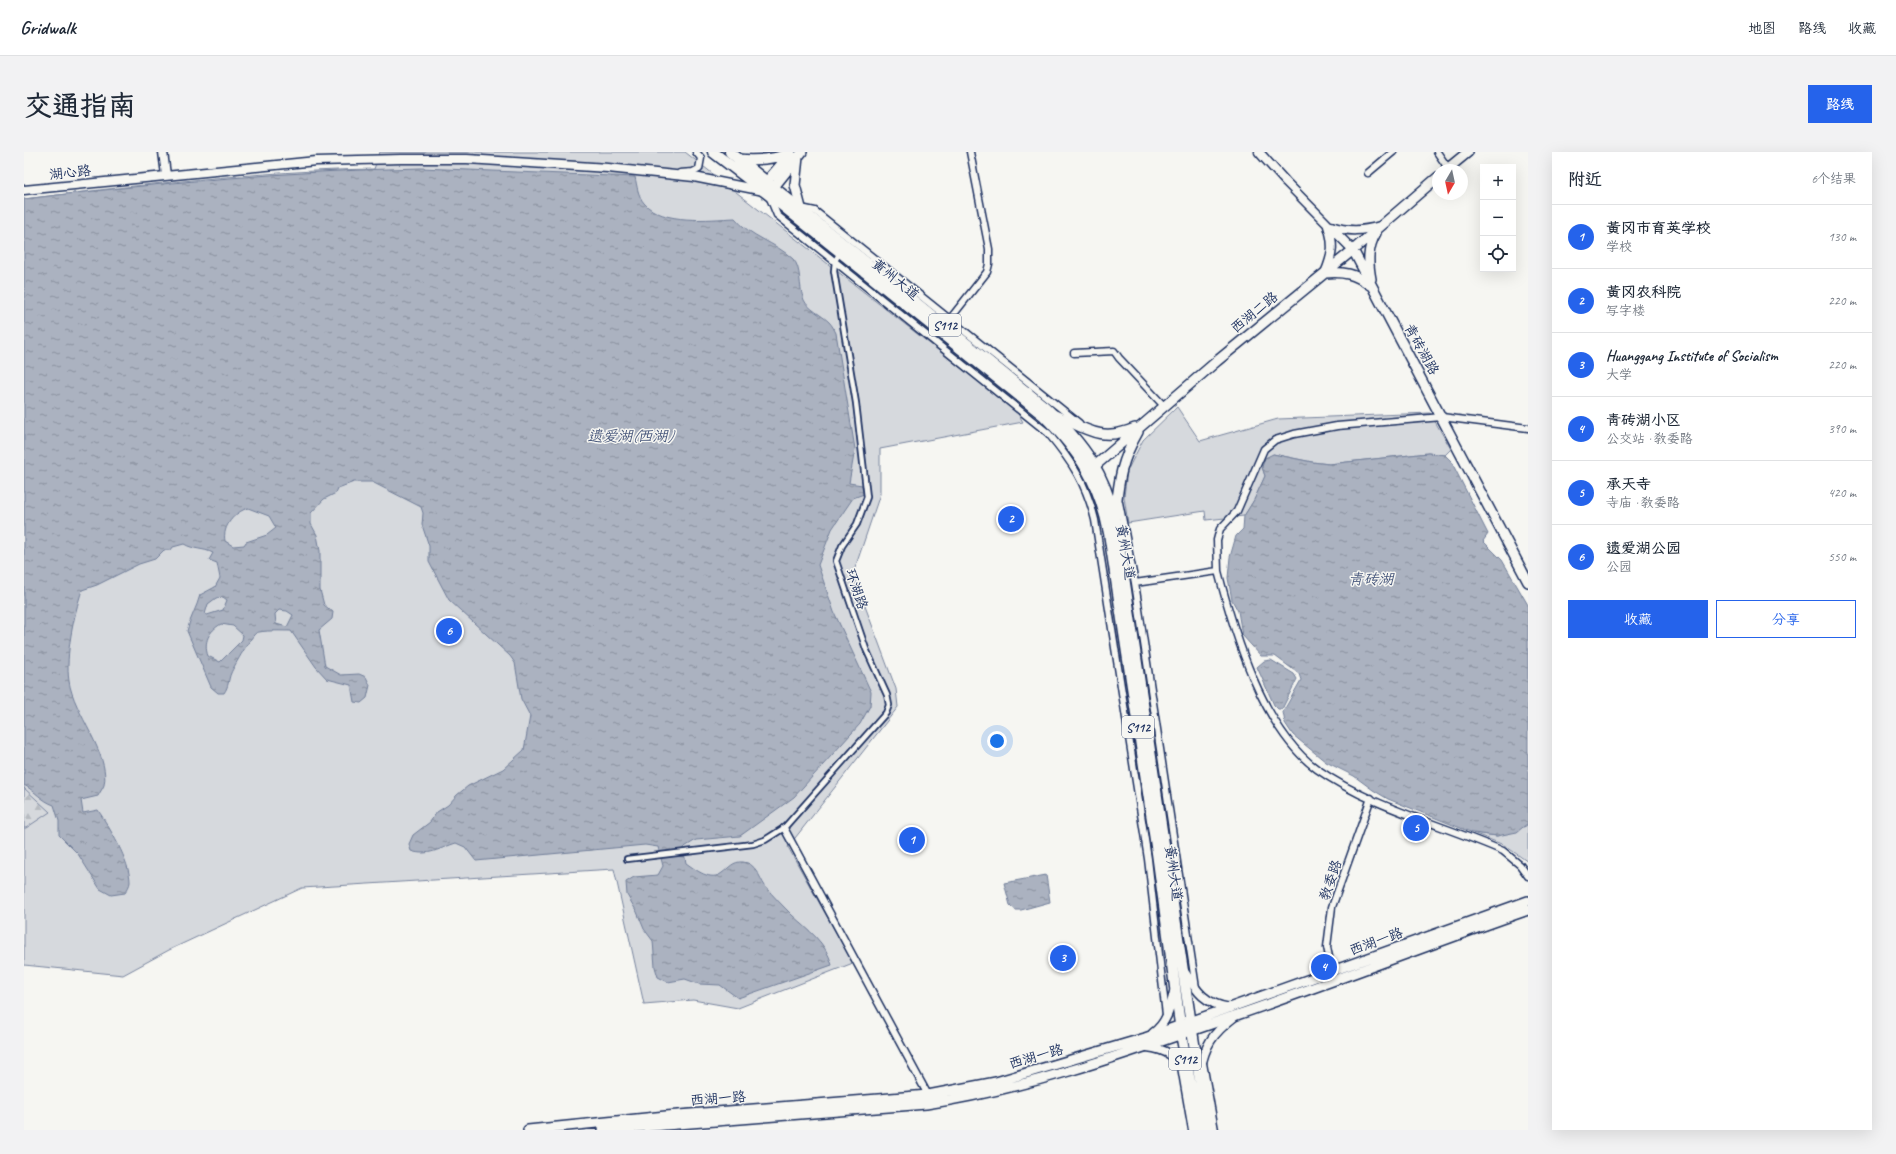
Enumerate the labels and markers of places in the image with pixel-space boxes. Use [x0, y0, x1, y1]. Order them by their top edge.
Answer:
pin: 2 [998, 504, 1024, 534]
pin: 6 [436, 616, 462, 646]
pin: 5 [1403, 813, 1429, 843]
pin: 1 [899, 825, 925, 855]
pin: 3 [1050, 943, 1076, 973]
pin: 4 [1311, 952, 1337, 982]

